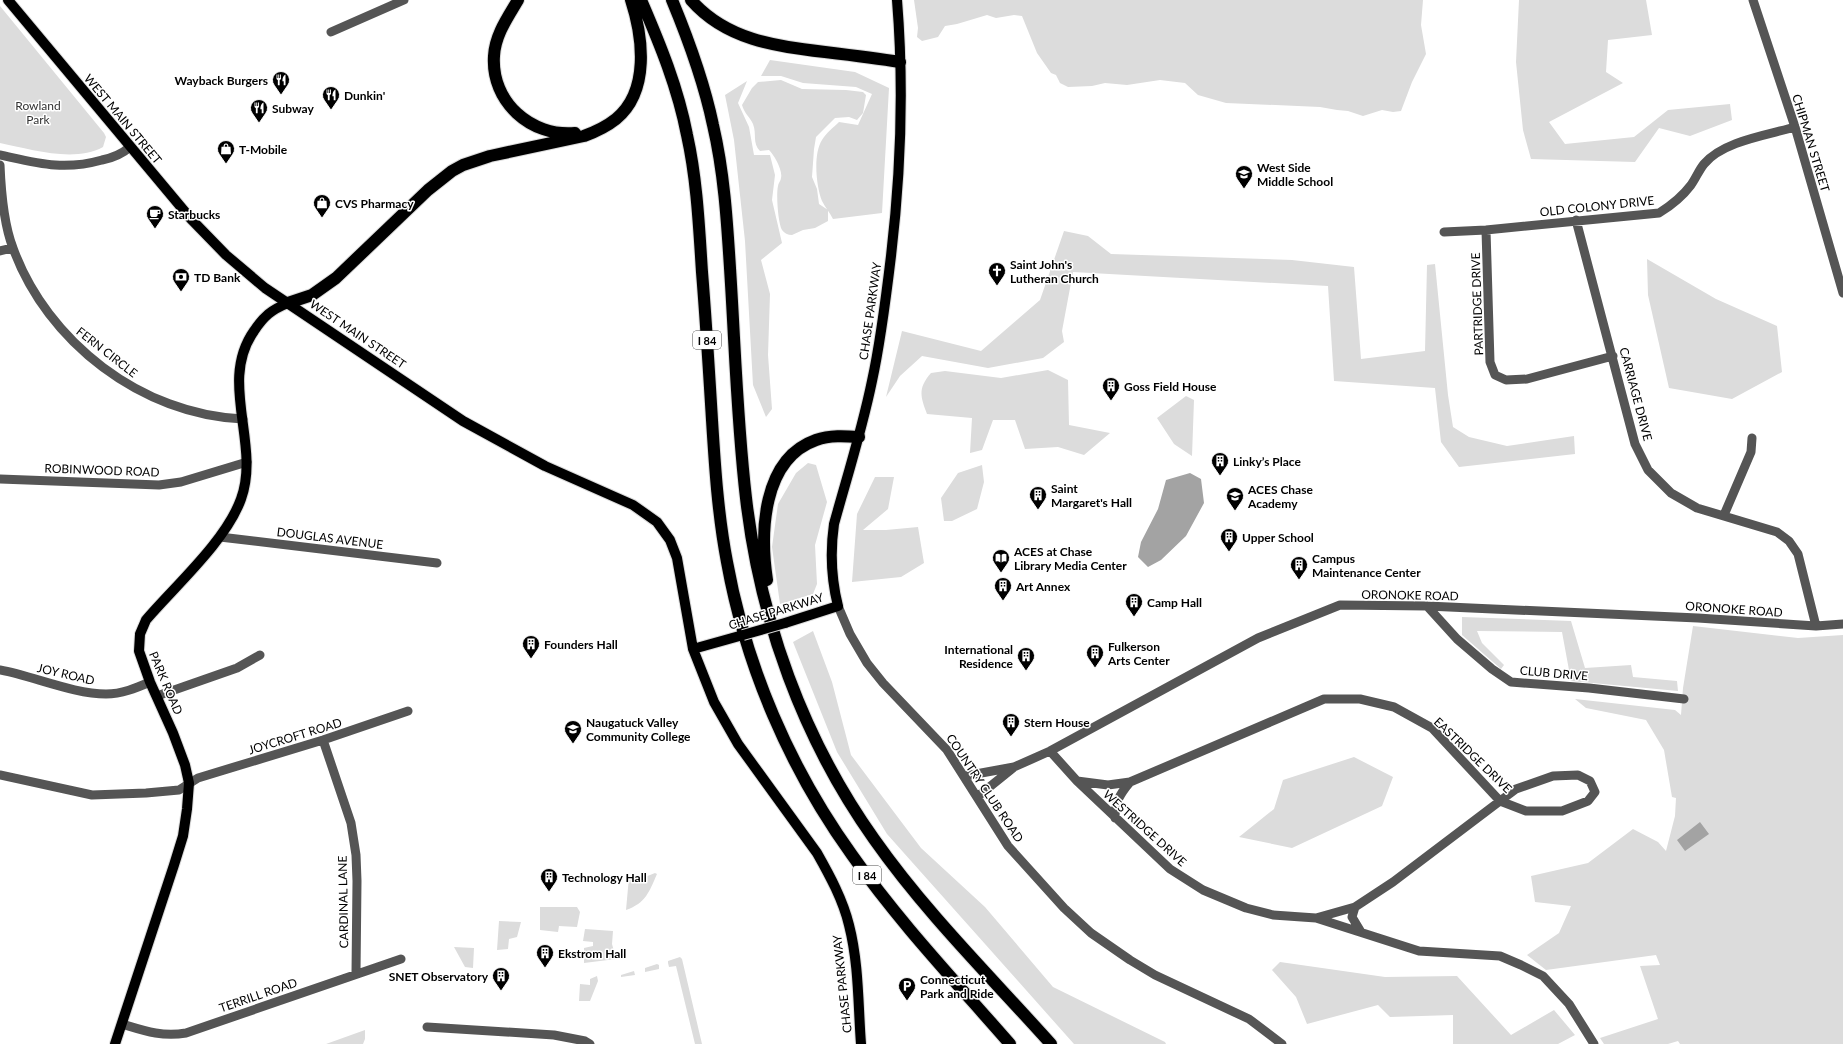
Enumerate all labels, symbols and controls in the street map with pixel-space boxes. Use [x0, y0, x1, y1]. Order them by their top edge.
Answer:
restaurant icon: Wayback Burgers [271, 70, 291, 95]
street label: WEST MAIN STREET [81, 71, 165, 167]
place label: Wayback Burgers [175, 73, 268, 88]
restaurant icon: Dunkin' [321, 85, 341, 110]
place label: Dunkin' [344, 88, 385, 103]
street label: CHIPMAN STREET [1789, 92, 1833, 194]
park label: Rowland Park [15, 98, 61, 127]
restaurant icon: Subway [249, 98, 269, 123]
place label: Subway [272, 101, 314, 116]
shop icon: T-Mobile [216, 139, 236, 164]
place label: T-Mobile [239, 142, 288, 157]
place label: West Side Middle School [1257, 160, 1333, 189]
school or university icon: West Side Middle School [1234, 164, 1254, 189]
shop icon: CVS Pharmacy [312, 193, 332, 218]
street label: OLD COLONY DRIVE [1539, 193, 1655, 219]
place label: CVS Pharmacy [335, 196, 414, 211]
cafe icon: Starbucks [145, 204, 165, 229]
place label: Starbucks [168, 207, 220, 222]
street label: PARTRIDGE DRIVE [1468, 252, 1486, 356]
place label: Saint John's Lutheran Church [1010, 257, 1099, 286]
street label: CHASE PARKWAY [856, 261, 884, 361]
church icon: Saint John's Lutheran Church [987, 261, 1007, 286]
bank icon: TD Bank [171, 267, 191, 292]
place label: TD Bank [194, 270, 241, 285]
street label: WEST MAIN STREET [307, 296, 409, 372]
street label: FERN CIRCLE [73, 323, 141, 381]
road number: I 84 [693, 331, 721, 349]
street label: CARRIAGE DRIVE [1616, 346, 1656, 443]
building icon: Goss Field House [1101, 376, 1121, 401]
place label: Goss Field House [1124, 379, 1217, 394]
building icon: Linky’s Place [1210, 451, 1230, 476]
place label: Linky’s Place [1233, 454, 1302, 469]
street label: ROBINWOOD ROAD [44, 460, 160, 480]
place label: Saint Margaret's Hall [1051, 481, 1132, 510]
place label: ACES Chase Academy [1247, 482, 1313, 511]
building icon: Saint Margaret's Hall [1028, 485, 1048, 510]
school or university icon: ACES Chase Academy [1225, 486, 1245, 511]
street label: DOUGLAS AVENUE [276, 524, 384, 552]
building icon: Upper School [1219, 527, 1239, 552]
place label: Upper School [1242, 530, 1314, 545]
place label: ACES at Chase Library Media Center [1013, 544, 1127, 573]
library icon: ACES at Chase Library Media Center [991, 548, 1011, 573]
place label: Campus Maintenance Center [1312, 551, 1421, 580]
building icon: Campus Maintenance Center [1289, 555, 1309, 580]
building icon: Art Annex [993, 576, 1013, 601]
place label: Art Annex [1015, 579, 1071, 594]
street label: ORONOKE ROAD [1361, 587, 1459, 603]
street label: CHASE PARKWAY [727, 589, 826, 633]
building icon: Camp Hall [1124, 592, 1144, 617]
place label: Camp Hall [1147, 595, 1202, 610]
street label: ORONOKE ROAD [1685, 598, 1783, 620]
building icon: Founders Hall [521, 634, 541, 659]
place label: Founders Hall [544, 637, 618, 652]
place label: Fulkerson Arts Center [1107, 639, 1170, 668]
place label: International Residence [944, 642, 1014, 671]
building icon: Fulkerson Arts Center [1085, 643, 1105, 668]
building icon: International Residence [1016, 646, 1036, 671]
street label: PARK ROAD [146, 649, 186, 717]
street label: JOY ROAD [36, 660, 96, 688]
street label: CLUB DRIVE [1519, 663, 1589, 683]
building icon: Stern House [1001, 712, 1021, 737]
street label: EASTRIDGE DRIVE [1431, 714, 1515, 796]
street label: JOYCROFT ROAD [246, 715, 344, 757]
place label: Naugatuck Valley Community College [586, 715, 691, 744]
place label: Stern House [1024, 715, 1090, 730]
school or university icon: Naugatuck Valley Community College [563, 719, 583, 744]
street label: COUNTRY CLUB ROAD [943, 731, 1027, 845]
street label: WESTRIDGE DRIVE [1100, 787, 1190, 869]
street label: CARDINAL LANE [335, 855, 351, 948]
road number: I 84 [853, 866, 881, 884]
building icon: Technology Hall [539, 867, 559, 892]
place label: Technology Hall [562, 870, 647, 885]
street label: CHASE PARKWAY [829, 934, 855, 1034]
building icon: Ekstrom Hall [535, 943, 555, 968]
place label: Ekstrom Hall [558, 946, 626, 961]
building icon: SNET Observatory [491, 966, 511, 991]
place label: SNET Observatory [389, 969, 489, 984]
place label: Connecticut Park and Ride [920, 972, 994, 1001]
street label: TERRILL ROAD [217, 975, 299, 1015]
parking icon: Connecticut Park and Ride [897, 976, 917, 1001]

